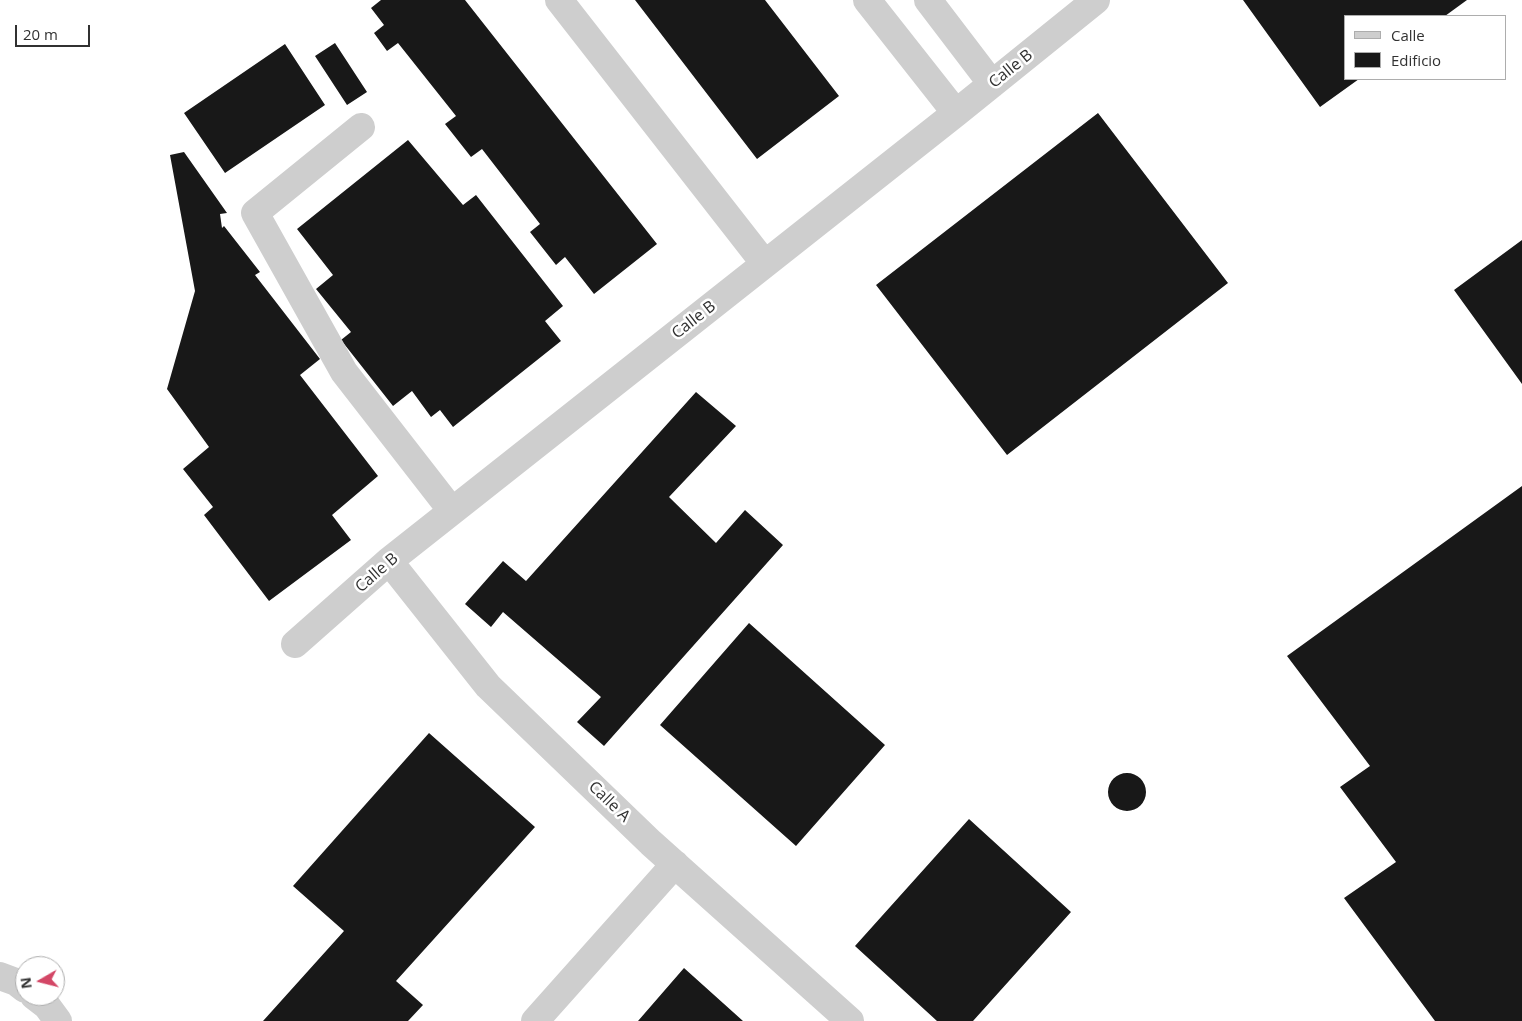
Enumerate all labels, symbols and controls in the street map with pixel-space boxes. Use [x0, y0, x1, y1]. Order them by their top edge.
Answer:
scale bar [18, 15, 92, 47]
legend [1344, 15, 1507, 80]
text: 20 m [23, 24, 58, 44]
text: Calle [1391, 25, 1425, 45]
street label: Calle B [985, 46, 1037, 92]
text: Edificio [1391, 50, 1441, 70]
street label: Calle B [668, 297, 720, 343]
street label: Calle B [352, 549, 402, 597]
street label: Calle A [584, 778, 634, 826]
north arrow [15, 956, 65, 1006]
text: N [15, 976, 36, 990]

